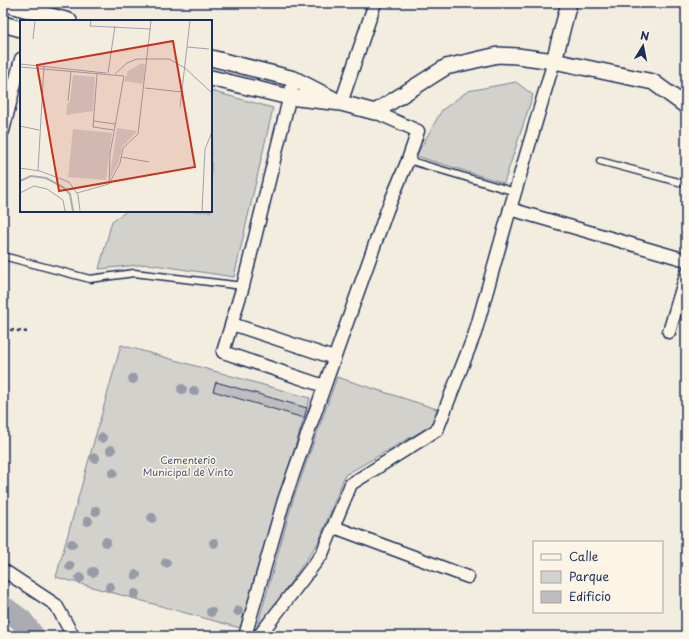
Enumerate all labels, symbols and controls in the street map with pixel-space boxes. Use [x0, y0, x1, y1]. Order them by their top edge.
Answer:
inset map [20, 20, 212, 212]
north arrow [623, 26, 663, 66]
text: N [639, 27, 651, 45]
park label: Cementerio Municipal de Vinto [143, 452, 234, 479]
legend [533, 541, 663, 613]
text: Calle [569, 547, 599, 565]
text: Parque [569, 567, 609, 585]
text: Edificio [569, 587, 611, 605]

